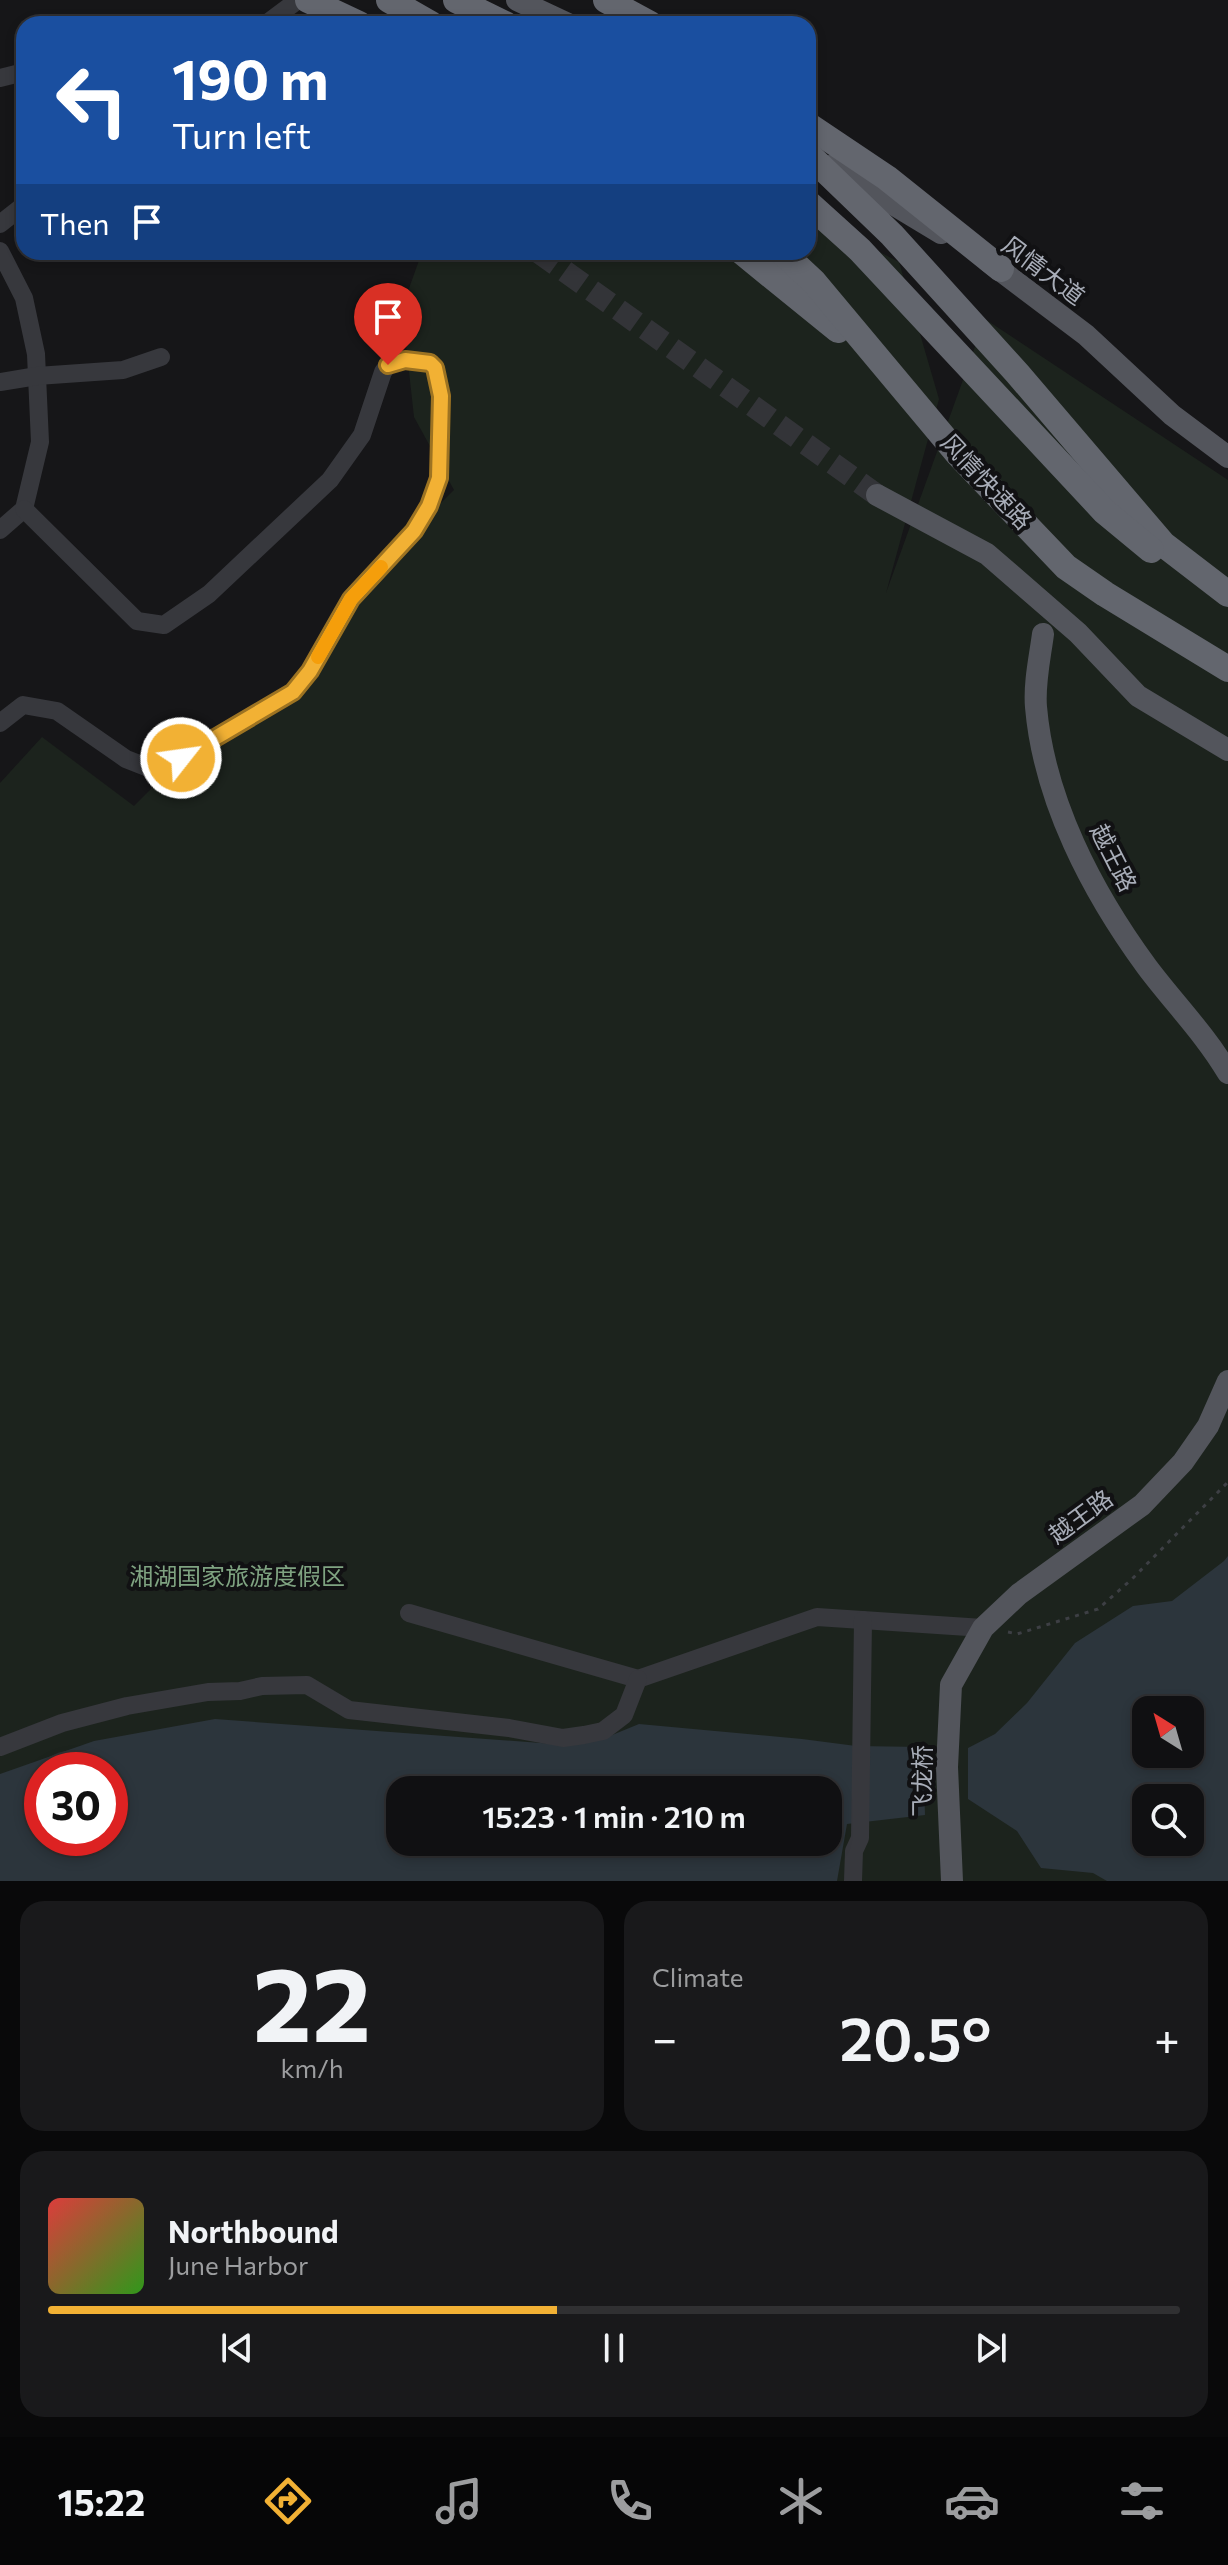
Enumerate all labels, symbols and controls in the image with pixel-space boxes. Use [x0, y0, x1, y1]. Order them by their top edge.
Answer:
text: 190 m [172, 43, 329, 112]
icon: left [40, 48, 144, 152]
text: Turn left [172, 112, 311, 156]
icon: arrive [125, 200, 169, 244]
text: Then [40, 204, 109, 241]
street label: 风情大道 [997, 229, 1091, 310]
pin [354, 283, 422, 365]
icon: arrive [366, 295, 410, 339]
street label: 风情快速路 [936, 427, 1039, 535]
position arrow [139, 716, 223, 800]
street label: 越王路 [1085, 819, 1144, 896]
street label: 越王路 [1042, 1483, 1118, 1549]
park label: 湘湖国家旅游度假区 [129, 1561, 345, 1590]
north arrow [1132, 1696, 1204, 1768]
map controls [1132, 1696, 1204, 1856]
street label: 飞龙桥 [907, 1745, 936, 1817]
speed limit sign: 30 [24, 1752, 128, 1856]
button: search [1132, 1784, 1204, 1856]
text: 15:23 · 1 min · 210 m [482, 1797, 746, 1834]
text: 22 [253, 1936, 371, 2063]
text: Climate [652, 1961, 744, 1992]
text: 20.5° [840, 2000, 992, 2073]
text: − [652, 2010, 677, 2064]
text: + [1154, 2010, 1180, 2064]
text: km/h [280, 2052, 344, 2083]
text: Northbound [168, 2212, 339, 2249]
text: June Harbor [168, 2249, 308, 2280]
icon: previous [215, 2326, 259, 2370]
icon: pause [592, 2326, 636, 2370]
icon: next [969, 2326, 1013, 2370]
icon: directions [260, 2473, 316, 2529]
icon: music [431, 2473, 487, 2529]
icon: phone [602, 2473, 658, 2529]
icon: climate [773, 2473, 829, 2529]
icon: car [944, 2473, 1000, 2529]
icon: filters [1114, 2473, 1170, 2529]
text: 15:22 [57, 2479, 145, 2523]

